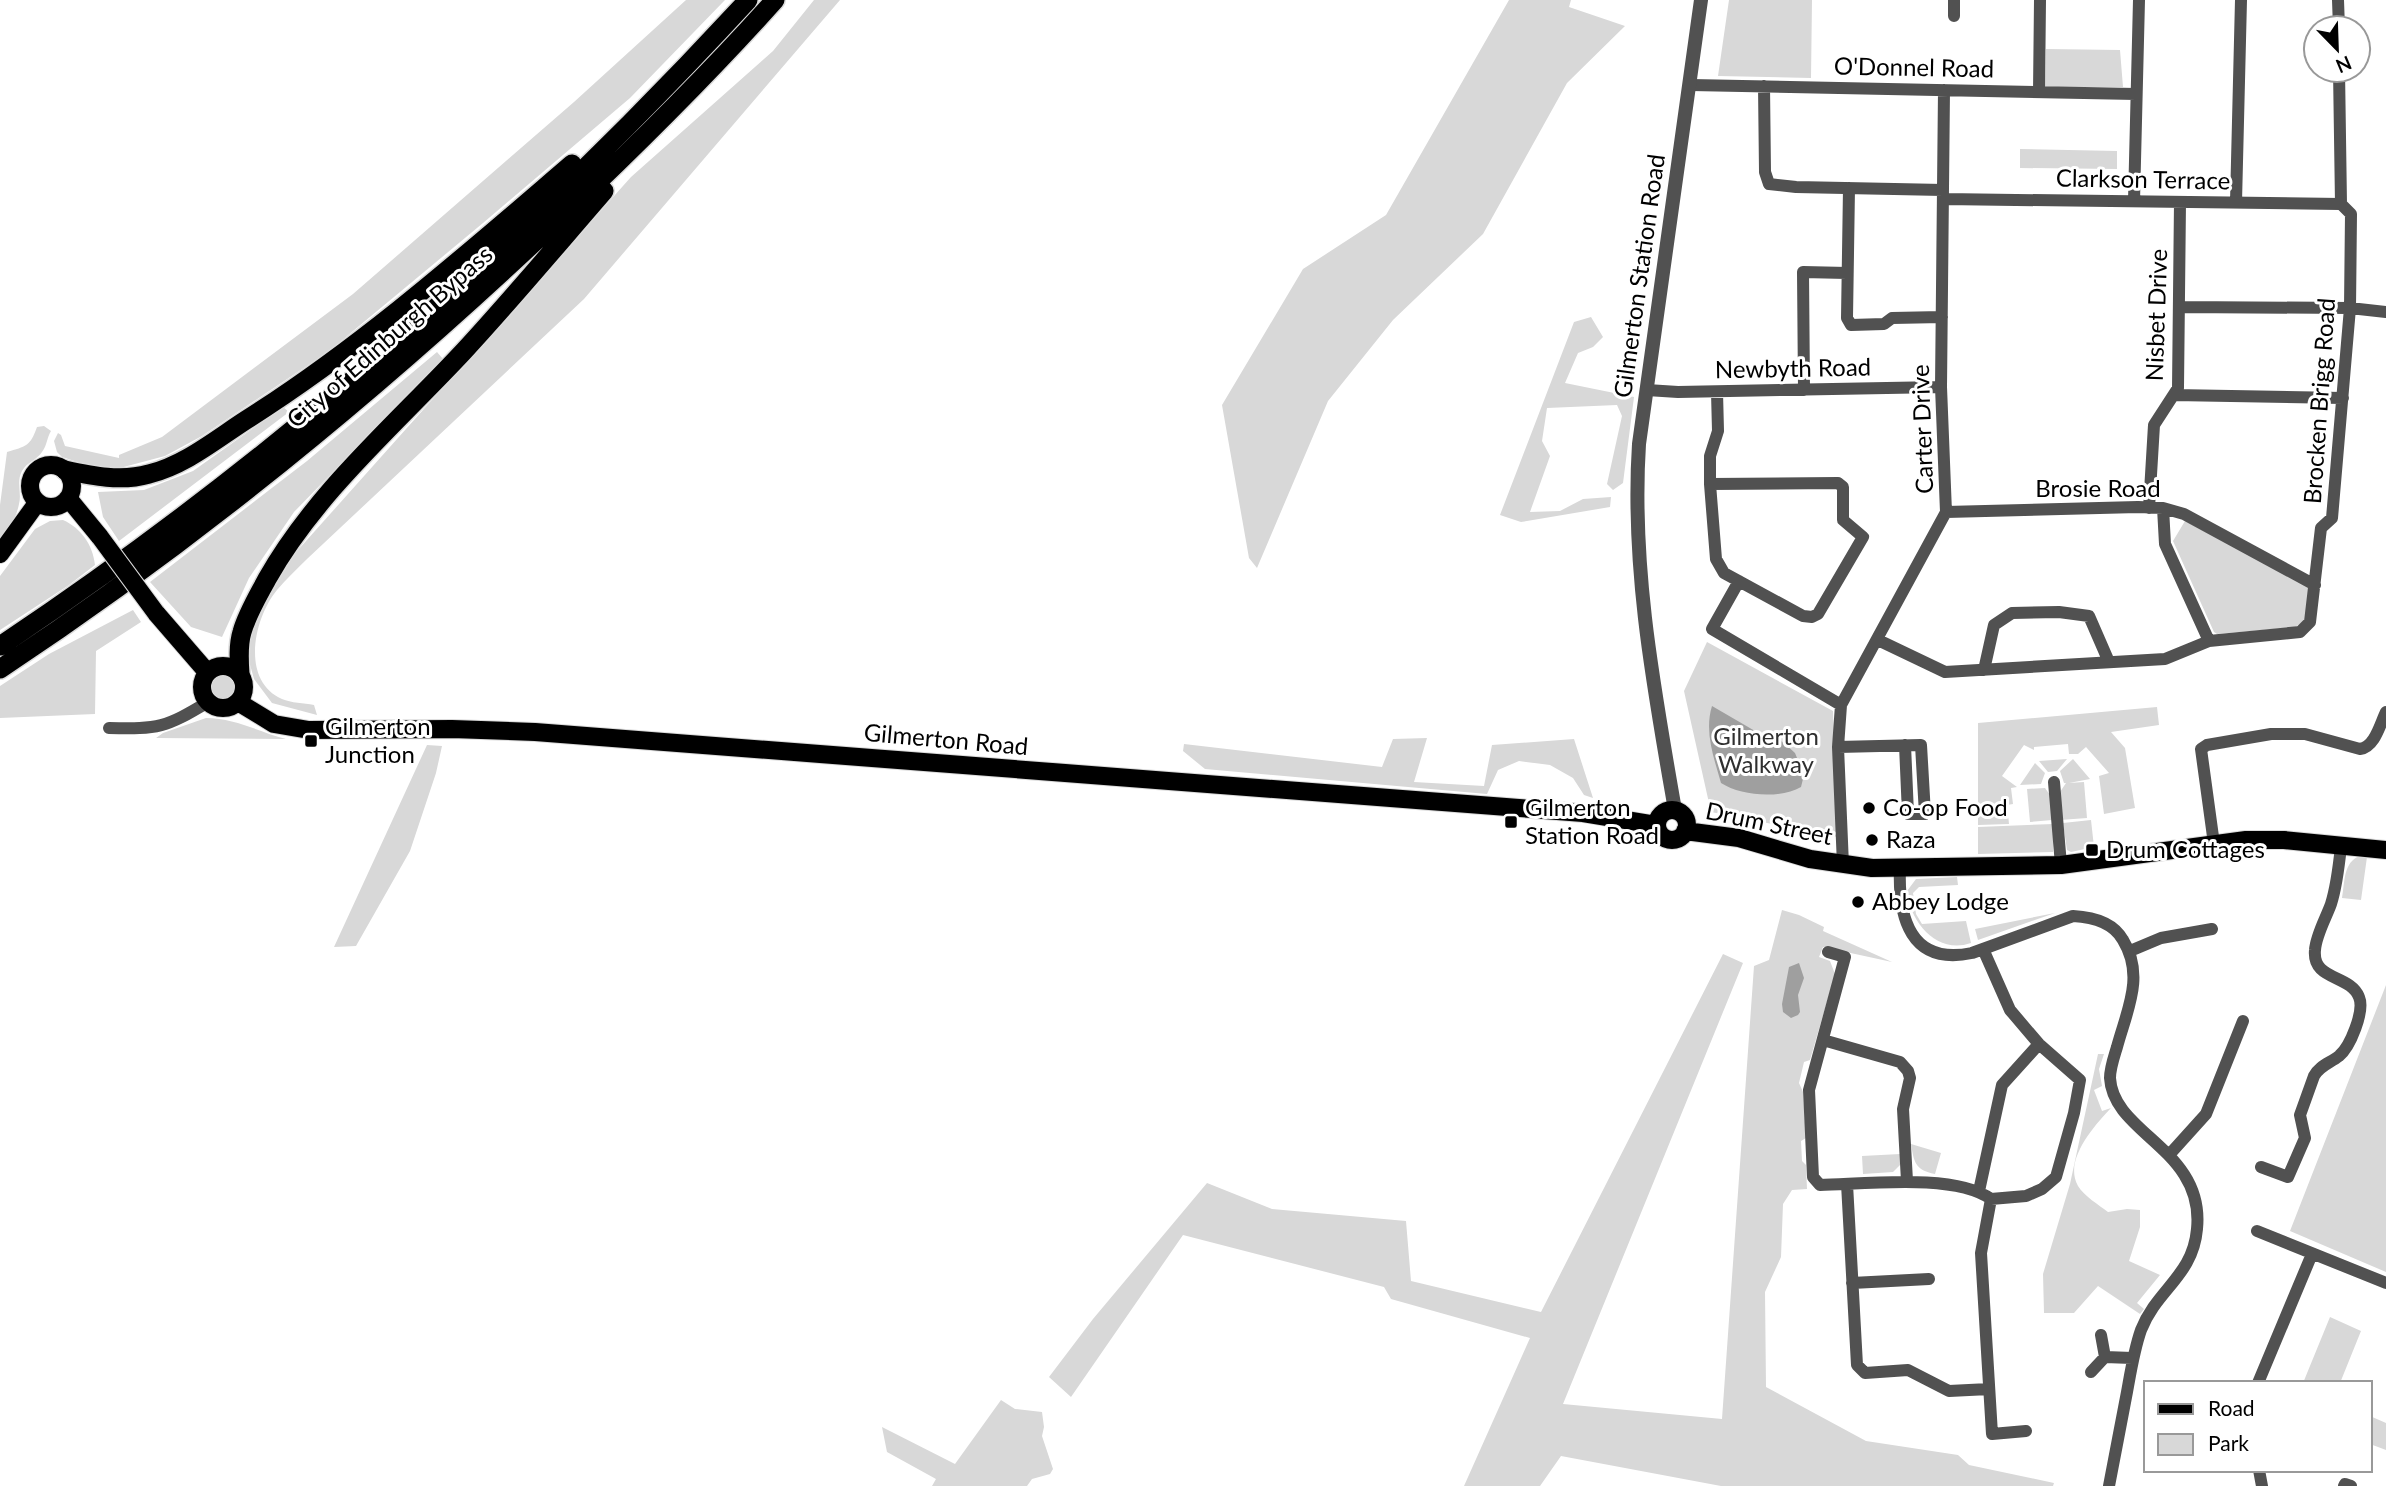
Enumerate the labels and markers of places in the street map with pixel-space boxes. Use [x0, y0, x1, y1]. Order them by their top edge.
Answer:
place label: Gilmerton Junction [325, 711, 431, 768]
marker: Gilmerton Junction [303, 733, 319, 749]
place label: Gilmerton Station Road [1525, 792, 1659, 849]
place label: Co-op Food [1883, 792, 2008, 821]
marker: Co-op Food [1861, 800, 1877, 816]
marker: Gilmerton Station Road [1503, 814, 1519, 830]
place label: Raza [1886, 824, 1936, 853]
marker: Raza [1864, 832, 1880, 848]
place label: Drum Cottages [2106, 834, 2265, 863]
marker: Drum Cottages [2084, 842, 2100, 858]
place label: Abbey Lodge [1872, 886, 2009, 915]
marker: Abbey Lodge [1850, 894, 1866, 910]

